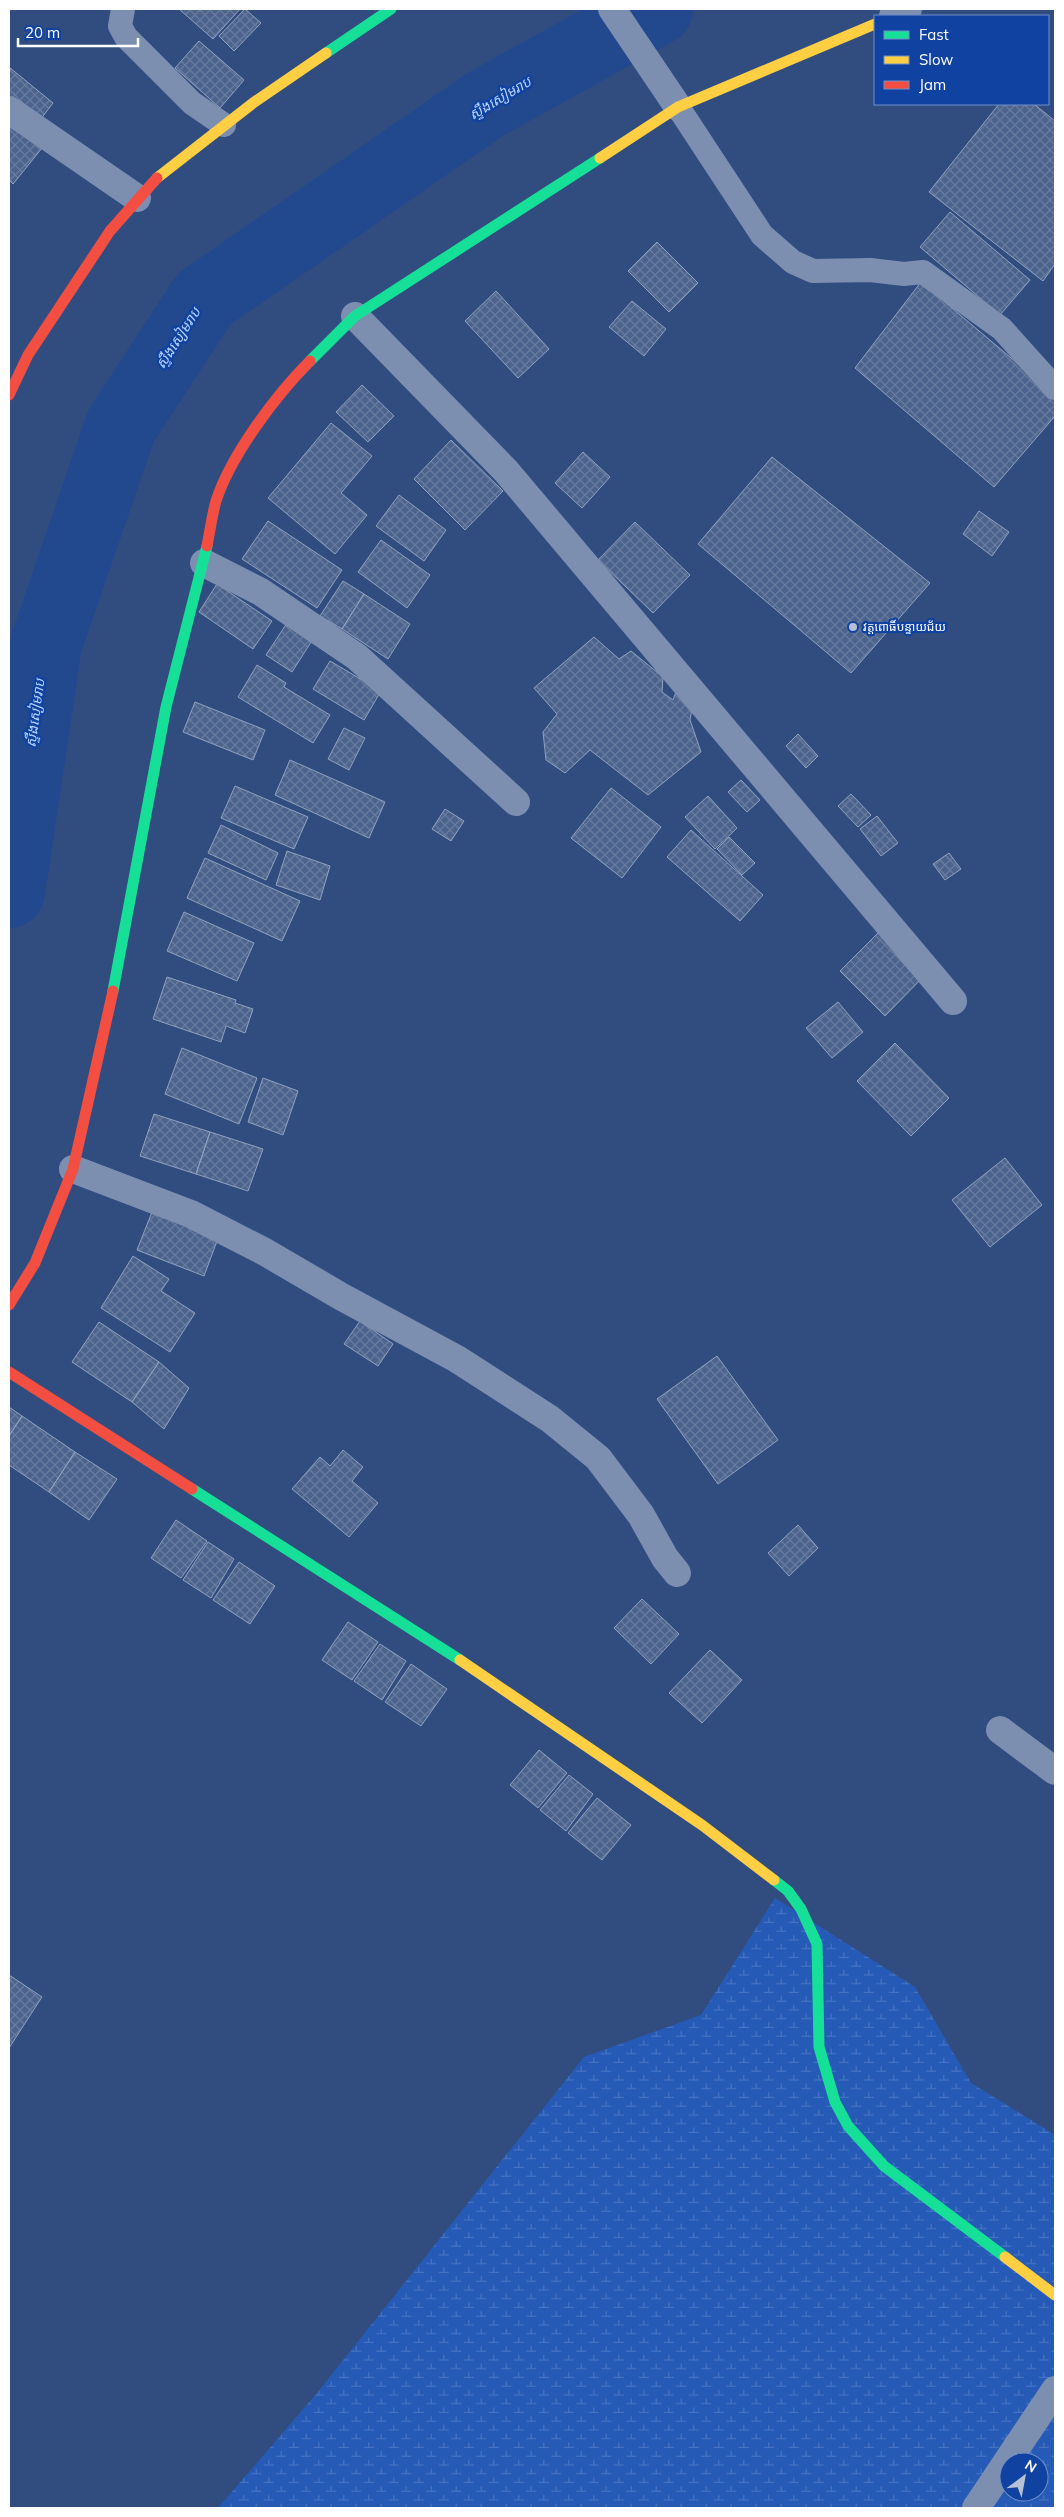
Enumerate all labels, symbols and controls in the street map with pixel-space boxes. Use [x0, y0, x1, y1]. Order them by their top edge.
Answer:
scale bar [18, 15, 138, 47]
legend [874, 15, 1049, 105]
text: 20 m [25, 23, 60, 42]
text: Fast [919, 25, 949, 44]
text: Slow [919, 50, 953, 69]
water label: ស្ទឹងសៀមរាប [466, 72, 535, 124]
text: Jam [919, 75, 946, 94]
water label: ស្ទឹងសៀមរាប [152, 303, 205, 372]
place label: វត្តពោធិ៍បន្ទាយជ័យ [863, 619, 946, 634]
marker: វត្តពោធិ៍បន្ទាយជ័យ [847, 621, 859, 633]
water label: ស្ទឹងសៀមរាប [21, 676, 49, 749]
north arrow [999, 2452, 1049, 2502]
text: N [1022, 2456, 1040, 2476]

